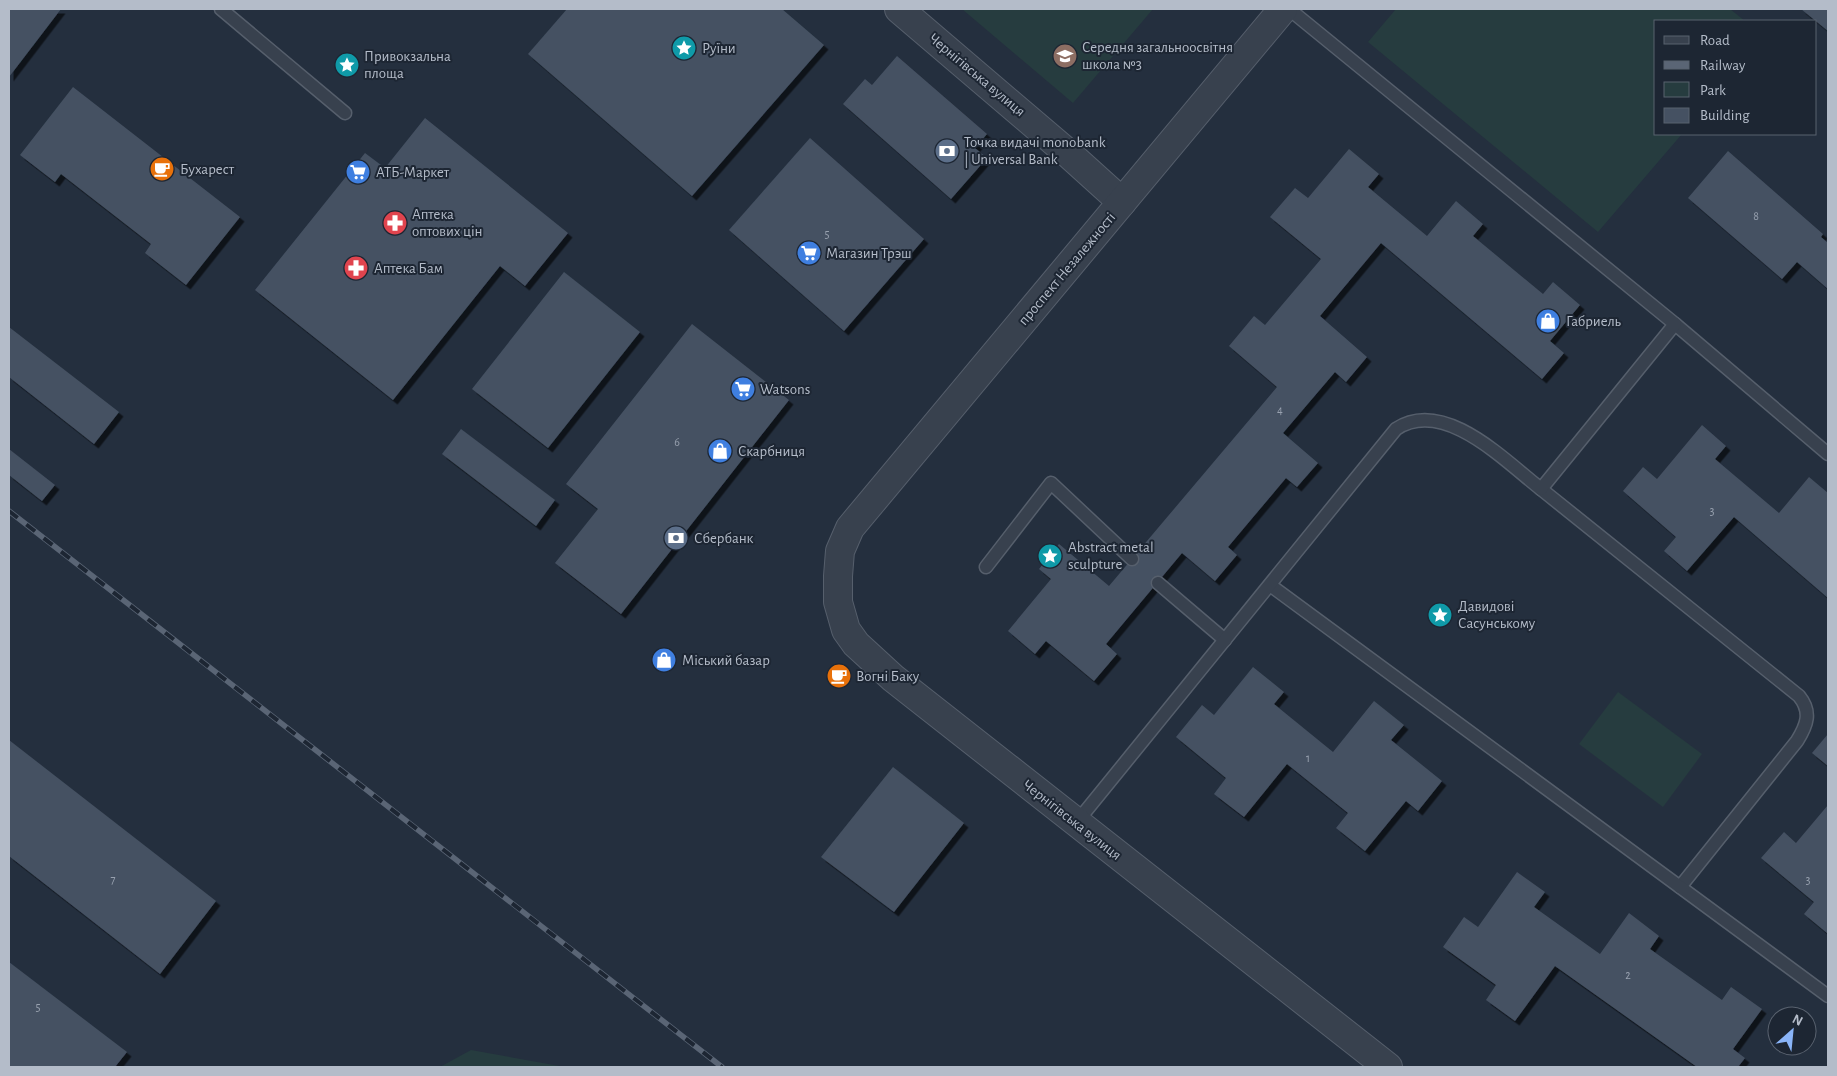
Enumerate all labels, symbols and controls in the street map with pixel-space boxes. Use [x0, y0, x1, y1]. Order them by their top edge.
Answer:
legend [1654, 20, 1817, 135]
street label: Чернігівська вулиця [926, 31, 1028, 119]
text: Road [1700, 33, 1730, 48]
place icon: Руїни [671, 35, 697, 61]
place label: Середня загальноосвітня школа №3 [1082, 40, 1233, 72]
place label: Руїни [702, 41, 736, 56]
school or university icon: Середня загальноосвітня школа №3 [1052, 43, 1078, 69]
place label: Привокзальна площа [364, 49, 451, 81]
place icon: Привокзальна площа [334, 52, 360, 78]
text: Railway [1700, 58, 1746, 73]
text: Park [1700, 83, 1726, 98]
text: Building [1700, 108, 1750, 123]
place label: Точка видачі monobank | Universal Bank [964, 135, 1106, 168]
bank icon: Точка видачі monobank | Universal Bank [934, 138, 960, 164]
cafe icon: Бухарест [149, 156, 175, 182]
supermarket icon: АТБ-Маркет [345, 159, 371, 185]
place label: Бухарест [180, 162, 235, 177]
place label: АТБ-Маркет [376, 165, 450, 180]
place label: Аптека оптових цін [412, 207, 482, 239]
pharmacy icon: Аптека оптових цін [382, 210, 408, 236]
street label: проспект Незалежності [1016, 210, 1118, 328]
house number: 8 [1753, 210, 1759, 222]
house number: 5 [824, 228, 830, 240]
supermarket icon: Магазин Трэш [796, 240, 822, 266]
place label: Магазин Трэш [826, 246, 912, 261]
pharmacy icon: Аптека Бам [343, 255, 369, 281]
place label: Аптека Бам [374, 261, 443, 276]
shop icon: Габриель [1535, 308, 1561, 334]
place label: Габриель [1566, 314, 1621, 329]
supermarket icon: Watsons [730, 376, 756, 402]
place label: Watsons [760, 382, 810, 397]
house number: 4 [1277, 404, 1283, 416]
house number: 6 [674, 436, 680, 448]
shop icon: Скарбниця [707, 438, 733, 464]
place label: Скарбниця [738, 444, 805, 459]
house number: 3 [1710, 505, 1715, 517]
bank icon: Сбербанк [663, 525, 689, 551]
place label: Сбербанк [694, 531, 754, 546]
place label: Abstract metal sculpture [1068, 540, 1154, 572]
place icon: Abstract metal sculpture [1037, 543, 1063, 569]
place label: Давидові Сасунському [1458, 599, 1536, 631]
place icon: Давидові Сасунському [1427, 602, 1453, 628]
shop icon: Міський базар [651, 647, 677, 673]
place label: Міський базар [682, 653, 770, 668]
cafe icon: Вогні Баку [826, 663, 852, 689]
place label: Вогні Баку [856, 669, 920, 684]
house number: 1 [1306, 752, 1310, 764]
street label: Чернігівська вулиця [1020, 777, 1124, 863]
house number: 7 [110, 873, 116, 885]
house number: 3 [1806, 874, 1811, 886]
house number: 2 [1625, 969, 1631, 981]
house number: 5 [35, 1001, 41, 1013]
north arrow [1767, 1006, 1817, 1056]
text: N [1790, 1012, 1805, 1029]

